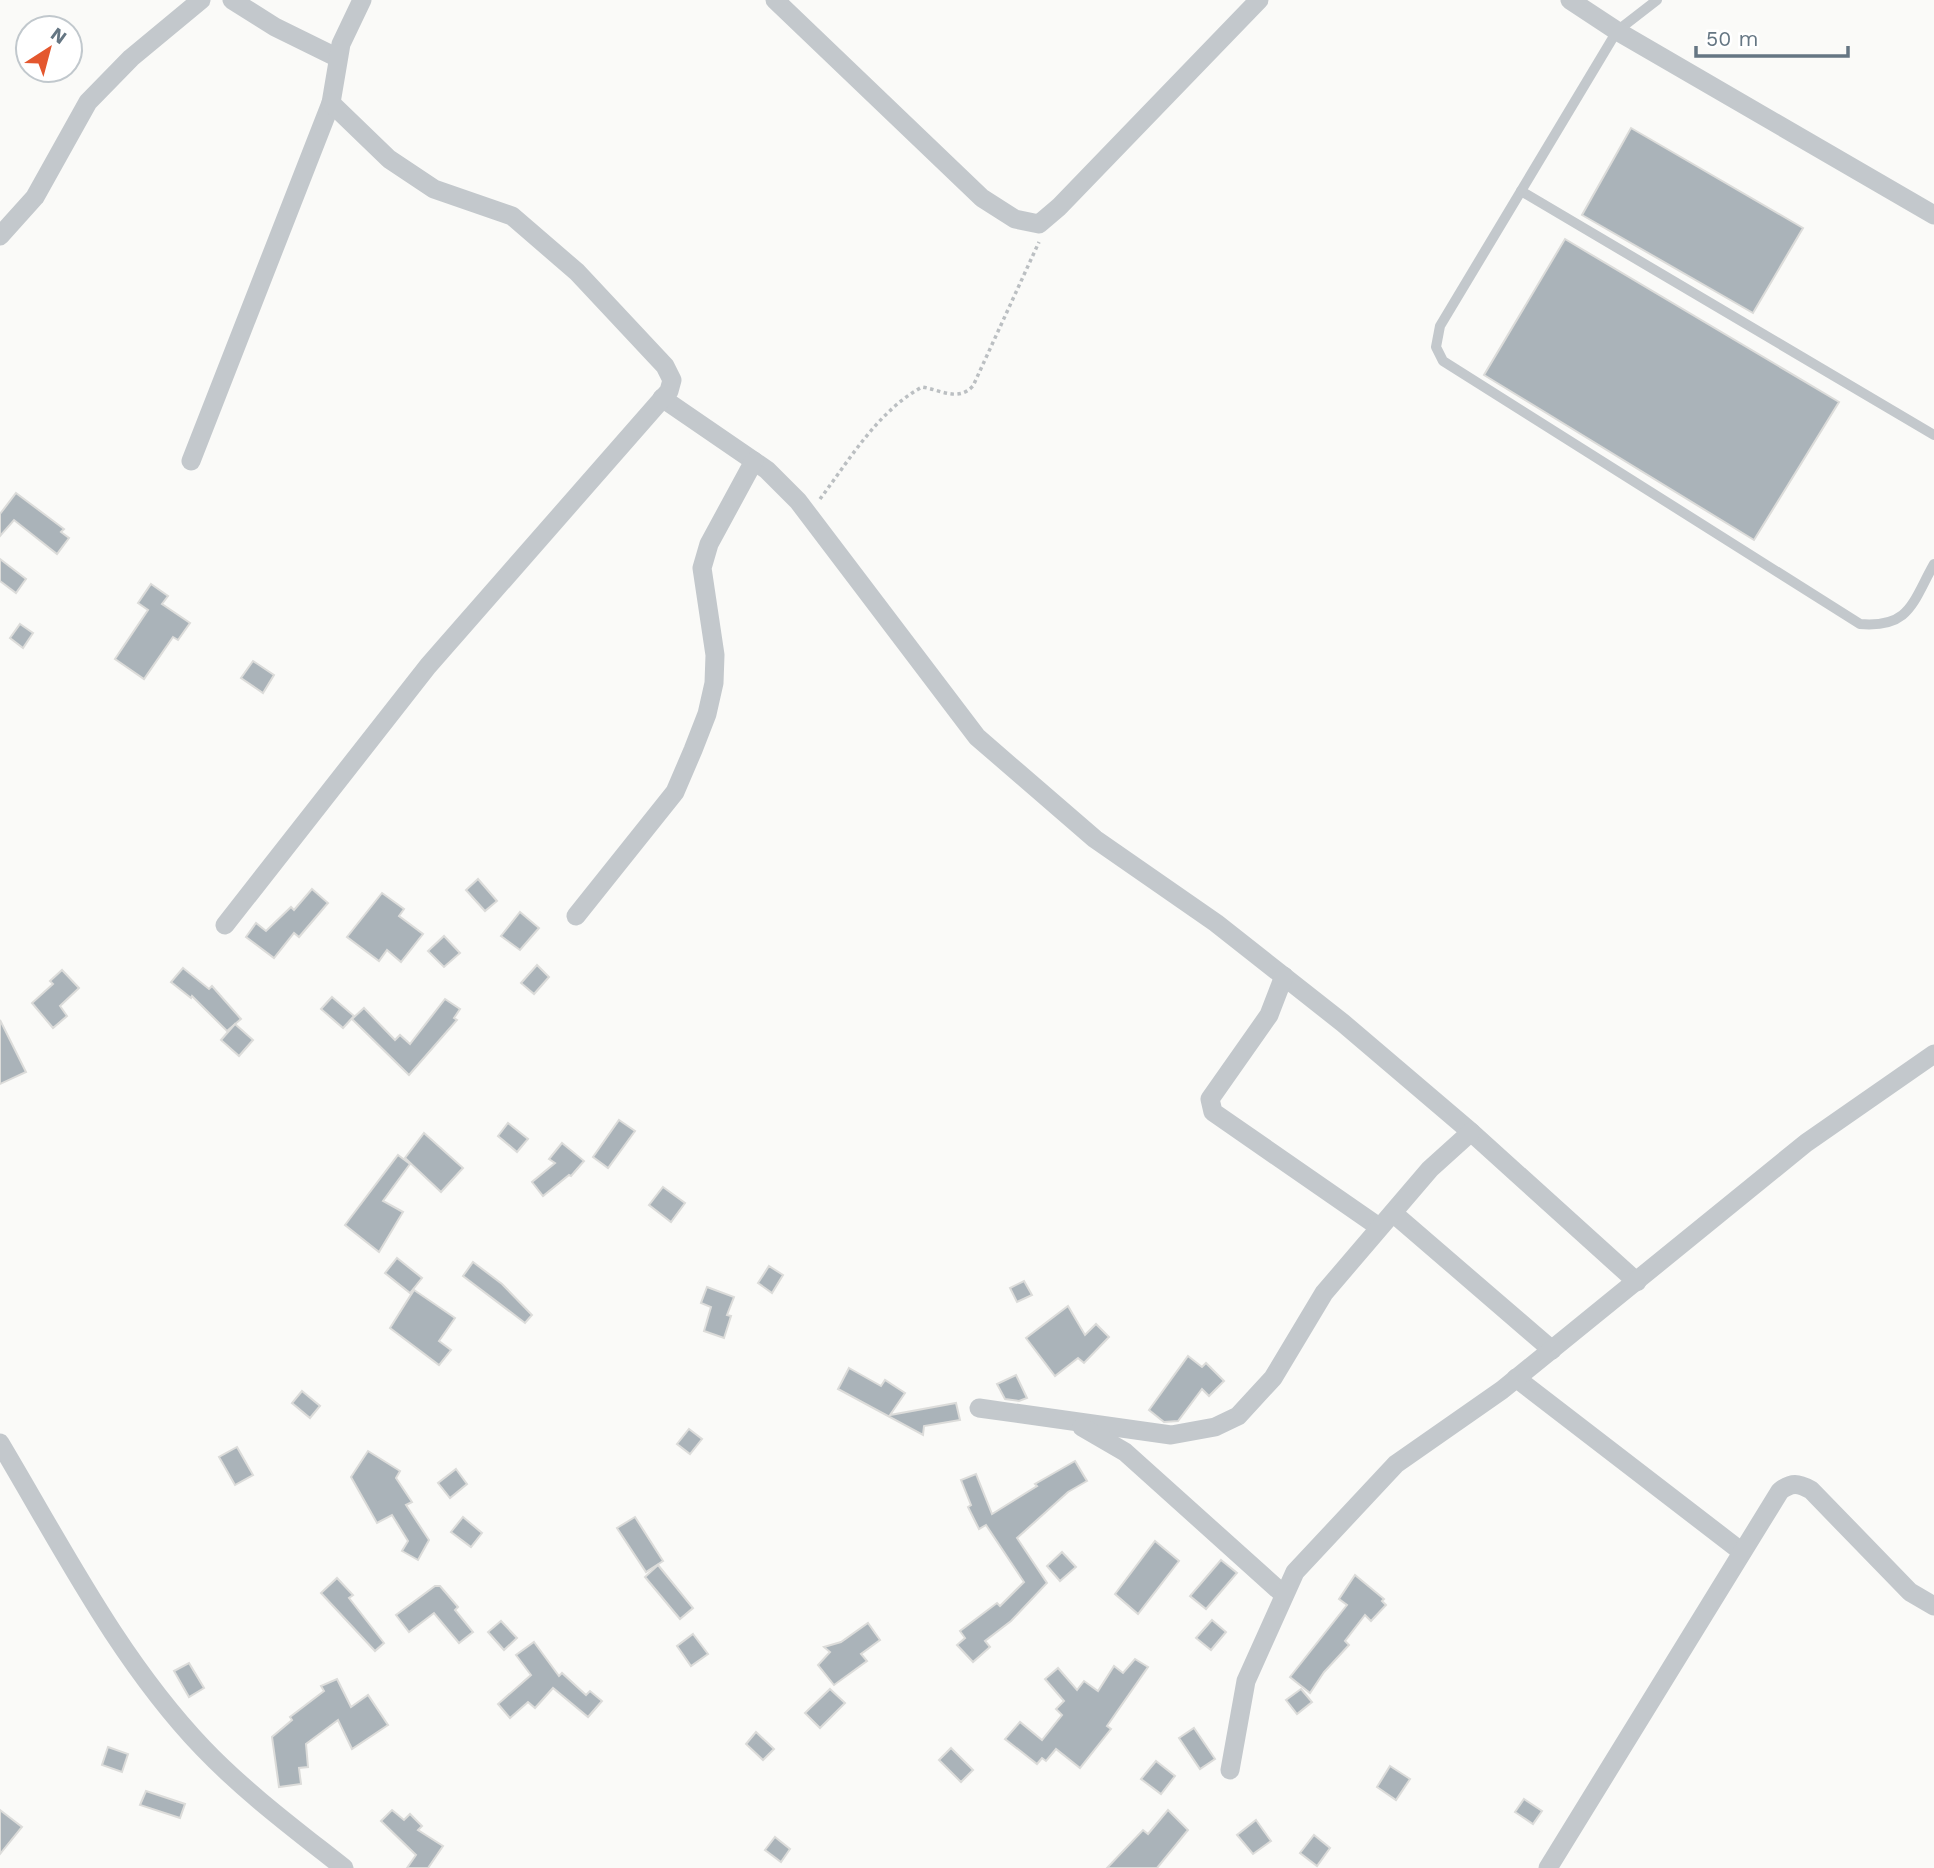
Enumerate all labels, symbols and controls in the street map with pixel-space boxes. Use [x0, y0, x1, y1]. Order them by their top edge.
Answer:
north arrow [14, 14, 84, 84]
scale bar [1696, 14, 1848, 58]
text: N [46, 22, 71, 49]
text: 50 m [1706, 26, 1758, 51]

